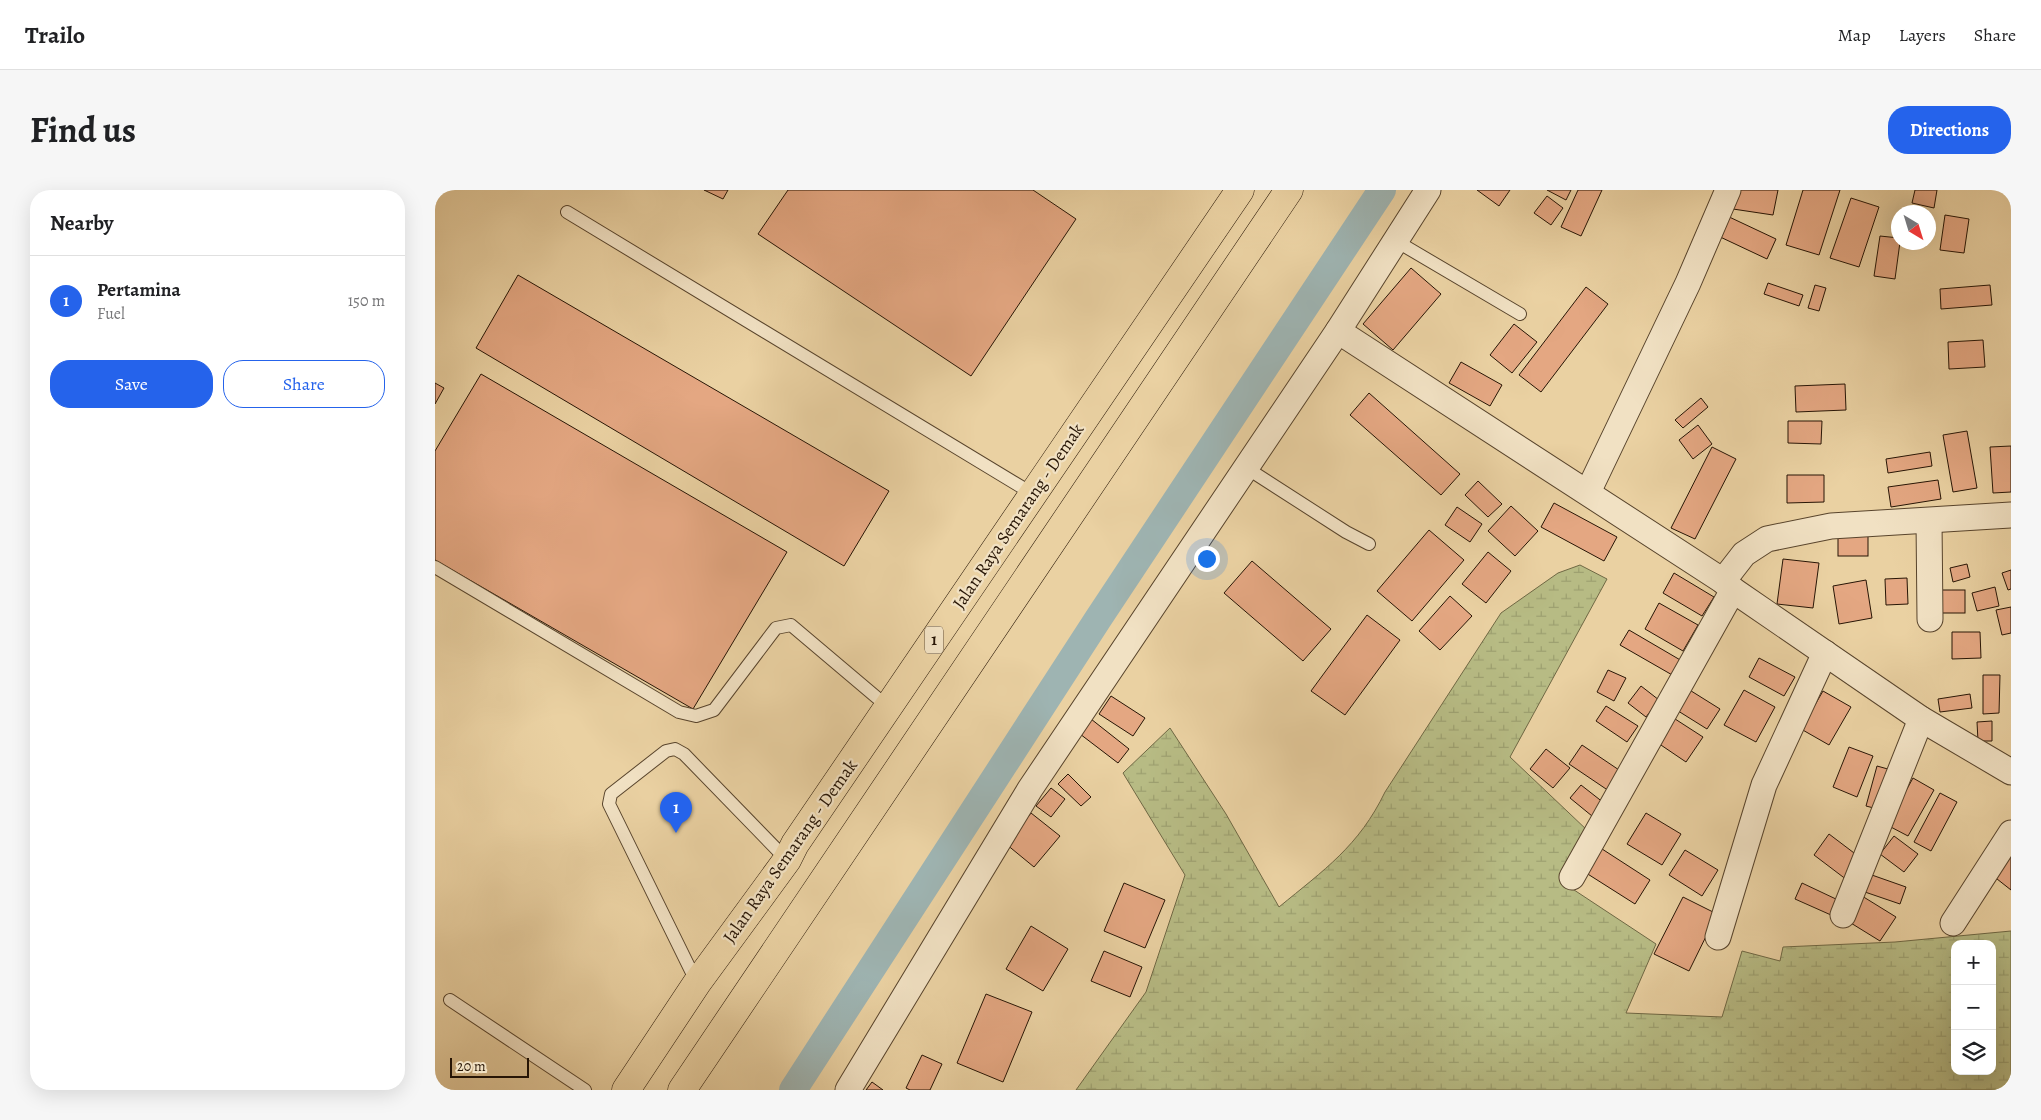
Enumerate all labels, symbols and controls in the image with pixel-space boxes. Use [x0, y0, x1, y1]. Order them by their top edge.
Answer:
text: Trailo [25, 19, 85, 51]
text: Map [1838, 23, 1871, 47]
text: Layers [1899, 23, 1946, 47]
text: Share [1974, 23, 2016, 47]
text: Find us [30, 106, 136, 154]
button: Directions [1888, 106, 2011, 154]
north arrow [1891, 205, 1936, 250]
text: Nearby [50, 209, 113, 237]
text: Pertamina [97, 277, 181, 303]
text: 1 [63, 290, 69, 312]
text: 150 m [348, 290, 385, 312]
text: Fuel [97, 303, 125, 325]
button: Save [50, 360, 213, 408]
button: Share [223, 360, 385, 408]
street label: Jalan Raya Semarang - Demak [947, 418, 1089, 614]
your location [1194, 546, 1220, 572]
road number: 1 [925, 626, 943, 654]
street label: Jalan Raya Semarang - Demak [717, 754, 863, 948]
pin: 1 [660, 792, 692, 833]
map controls [1951, 940, 1996, 1075]
button: + [1951, 940, 1996, 985]
button: − [1951, 985, 1996, 1030]
button: layers [1951, 1030, 1996, 1075]
scale bar [450, 1055, 529, 1078]
text: 20 m [457, 1057, 486, 1076]

